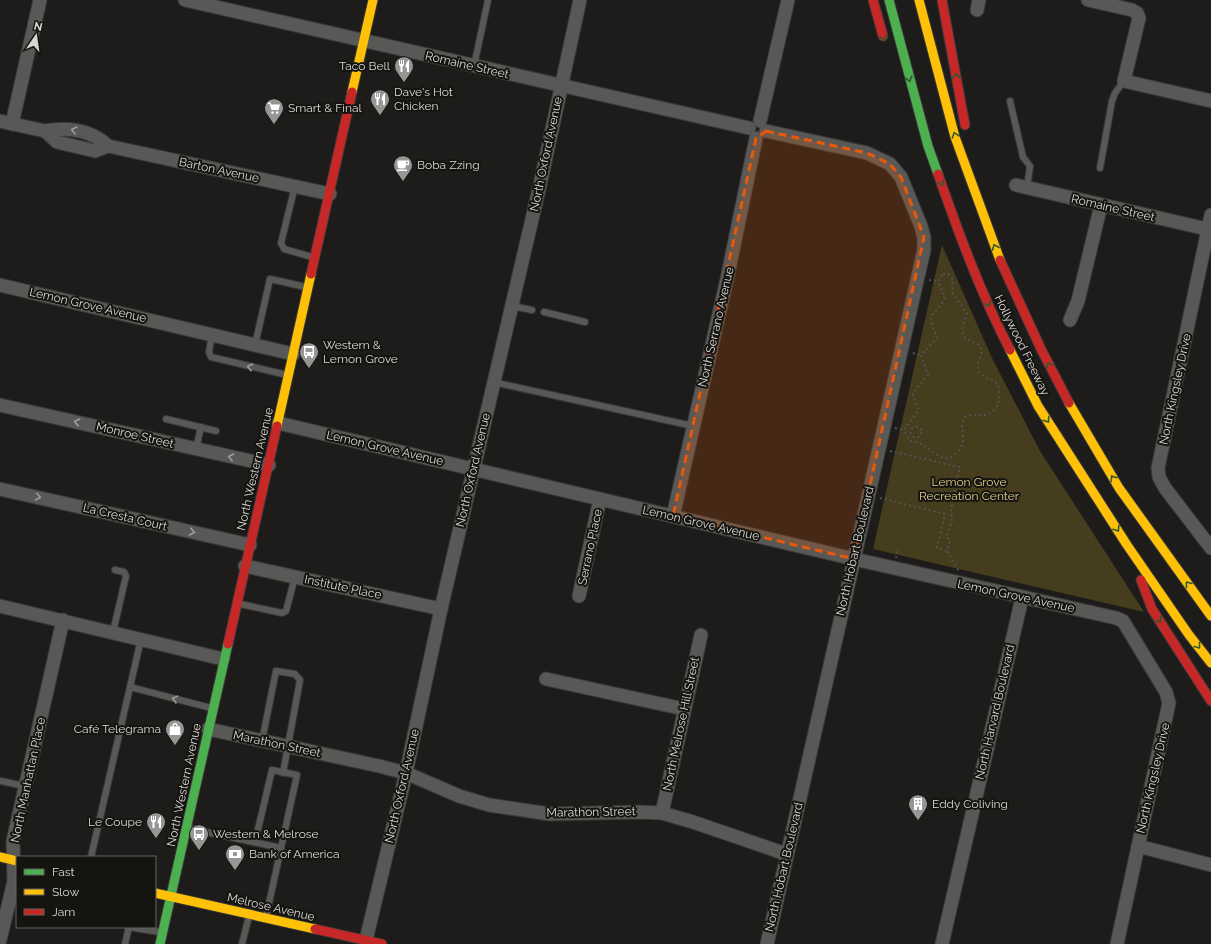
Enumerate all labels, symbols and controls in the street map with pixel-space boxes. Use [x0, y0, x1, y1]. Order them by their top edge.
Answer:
north arrow [16, 16, 56, 56]
text: N [33, 19, 44, 34]
one-way arrow [879, 34, 888, 41]
street label: Romaine Street [424, 49, 510, 81]
restaurant icon: Taco Bell [393, 55, 415, 83]
place label: Taco Bell [339, 59, 391, 73]
one-way arrow [952, 73, 960, 80]
one-way arrow [904, 75, 913, 82]
place label: Dave's Hot Chicken [394, 85, 453, 113]
restaurant icon: Dave's Hot Chicken [369, 88, 391, 116]
street label: North Oxford Avenue [527, 95, 565, 213]
supermarket icon: Smart & Final [263, 97, 285, 125]
place label: Smart & Final [288, 101, 362, 115]
one-way arrow [70, 127, 77, 135]
one-way arrow [951, 131, 960, 138]
cafe icon: Boba Zzing [392, 154, 414, 182]
street label: Barton Avenue [178, 155, 260, 185]
place label: Boba Zzing [417, 158, 480, 172]
one-way arrow [936, 180, 944, 187]
street label: Romaine Street [1070, 192, 1156, 224]
one-way arrow [992, 243, 1000, 251]
street label: North Serrano Avenue [695, 266, 737, 388]
street label: Lemon Grove Avenue [28, 285, 148, 325]
street label: Hollywood Freeway [992, 292, 1053, 398]
one-way arrow [983, 300, 991, 308]
street label: North Kingsley Drive [1156, 332, 1194, 446]
place label: Western & Lemon Grove [323, 338, 398, 366]
bus stop icon: Western & Lemon Grove [298, 341, 320, 369]
one-way arrow [1046, 362, 1053, 369]
one-way arrow [247, 363, 253, 371]
street label: North Western Avenue [234, 406, 276, 532]
street label: North Oxford Avenue [453, 412, 493, 528]
one-way arrow [1042, 416, 1050, 423]
one-way arrow [74, 418, 80, 426]
street label: Monroe Street [95, 419, 175, 451]
street label: Lemon Grove Avenue [325, 428, 445, 468]
one-way arrow [228, 453, 234, 461]
park label: Lemon Grove Recreation Center [919, 475, 1020, 503]
one-way arrow [1110, 475, 1118, 482]
street label: North Hobart Boulevard [833, 485, 877, 617]
one-way arrow [35, 493, 41, 501]
street label: La Cresta Court [82, 501, 168, 533]
street label: Lemon Grove Avenue [641, 503, 761, 543]
street label: Serrano Place [575, 508, 605, 586]
one-way arrow [1112, 525, 1119, 532]
one-way arrow [189, 528, 195, 536]
street label: Institute Place [303, 572, 383, 602]
street label: Lemon Grove Avenue [956, 577, 1076, 615]
one-way arrow [1185, 582, 1192, 589]
one-way arrow [1154, 616, 1162, 623]
one-way arrow [1193, 642, 1200, 649]
street label: North Harvard Boulevard [973, 643, 1017, 781]
street label: North Melrose Hill Street [660, 656, 702, 792]
one-way arrow [171, 695, 178, 704]
street label: North Manhattan Place [8, 716, 48, 844]
shop icon: Café Telegrama [164, 718, 186, 746]
street label: North Kingsley Drive [1133, 721, 1173, 835]
place label: Café Telegrama [74, 722, 161, 736]
street label: North Western Avenue [164, 722, 204, 848]
street label: Marathon Street [232, 728, 322, 760]
street label: North Oxford Avenue [382, 728, 422, 844]
building icon: Eddy Coliving [907, 793, 929, 821]
place label: Eddy Coliving [932, 797, 1008, 811]
street label: North Hobart Boulevard [762, 801, 806, 933]
street label: Marathon Street [546, 804, 636, 820]
restaurant icon: Le Coupe [145, 811, 167, 839]
place label: Le Coupe [88, 815, 142, 829]
bus stop icon: Western & Melrose [188, 823, 210, 851]
place label: Western & Melrose [213, 827, 319, 841]
bank icon: Bank of America [224, 843, 246, 871]
place label: Bank of America [249, 847, 340, 861]
legend [16, 856, 156, 928]
text: Fast [52, 865, 75, 879]
text: Slow [52, 885, 79, 899]
street label: Melrose Avenue [226, 890, 316, 924]
text: Jam [52, 905, 75, 919]

